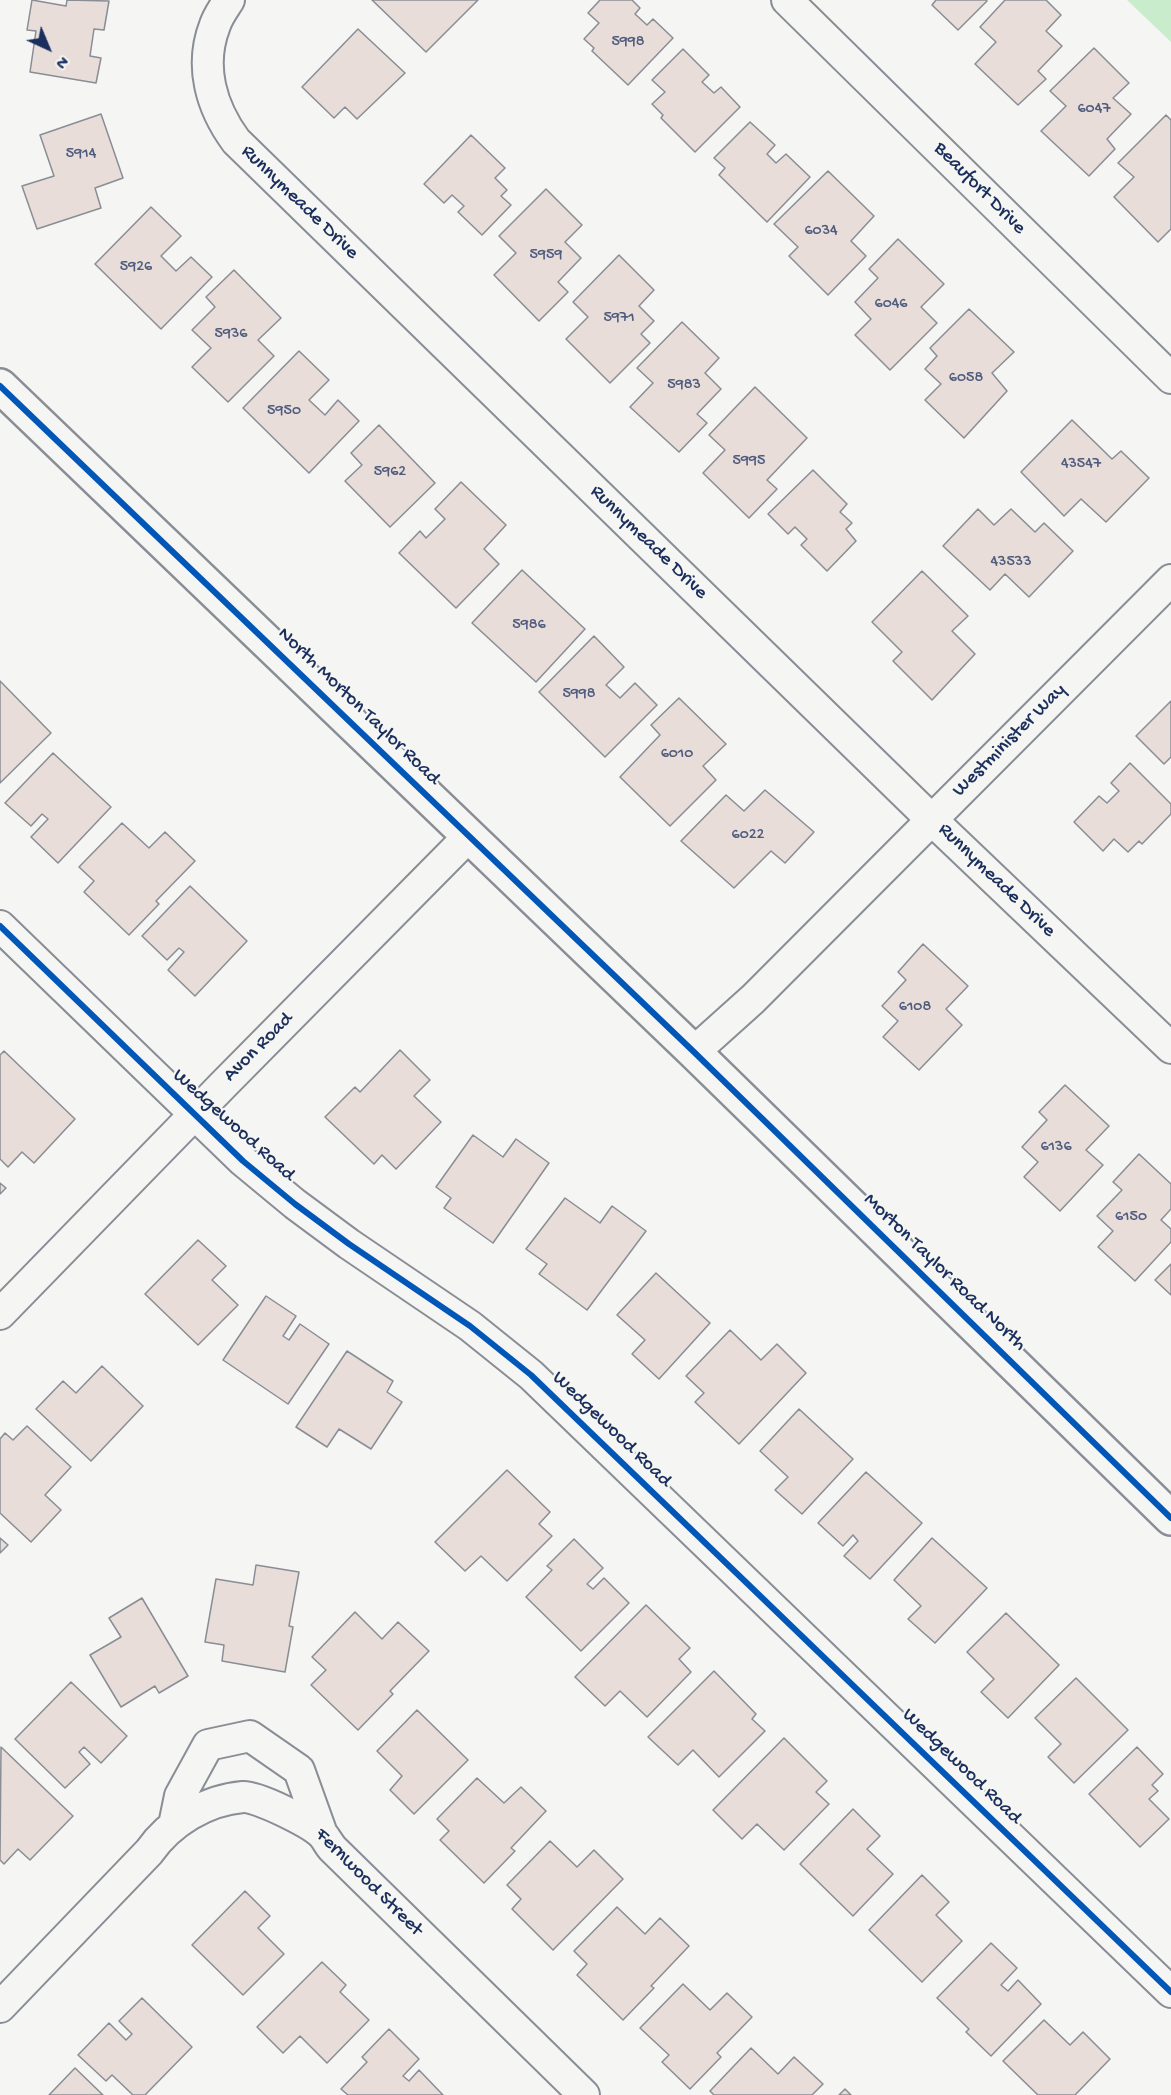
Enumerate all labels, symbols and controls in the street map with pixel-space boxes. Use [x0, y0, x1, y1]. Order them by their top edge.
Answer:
north arrow [18, 18, 78, 78]
house number: 5998 [611, 33, 645, 53]
text: N [50, 51, 71, 72]
house number: 6047 [1077, 100, 1111, 120]
street label: Beaufort Drive [928, 138, 1030, 240]
street label: Runnymeade Drive [235, 141, 363, 265]
house number: 5914 [66, 145, 96, 165]
house number: 6034 [804, 222, 838, 242]
house number: 5959 [530, 246, 562, 266]
house number: 5926 [120, 258, 152, 278]
house number: 6046 [875, 295, 907, 315]
house number: 5971 [603, 309, 635, 329]
house number: 5936 [215, 325, 247, 345]
house number: 6058 [949, 369, 983, 389]
house number: 5983 [667, 376, 701, 396]
house number: 5950 [267, 402, 301, 422]
house number: 5995 [733, 452, 765, 472]
house number: 43547 [1061, 455, 1101, 475]
house number: 5962 [374, 463, 406, 483]
street label: Runnymeade Drive [584, 481, 712, 605]
house number: 43533 [991, 553, 1031, 573]
house number: 5986 [512, 616, 546, 636]
street label: North Morton Taylor Road [272, 623, 444, 791]
street label: Westminister Way [948, 679, 1072, 803]
house number: 5998 [562, 685, 596, 705]
house number: 6010 [661, 745, 693, 765]
street label: Runnymeade Drive [932, 819, 1060, 943]
house number: 6022 [732, 826, 764, 846]
house number: 6108 [899, 998, 931, 1018]
street label: Avon Road [219, 1008, 299, 1088]
street label: Wedgewood Road [167, 1065, 299, 1187]
house number: 6136 [1041, 1138, 1071, 1158]
street label: Morton Taylor Road North [858, 1189, 1030, 1357]
house number: 6150 [1115, 1208, 1147, 1228]
street label: Wedgewood Road [546, 1367, 676, 1493]
street label: Wedgewood Road [896, 1704, 1026, 1830]
street label: Fernwood Street [309, 1824, 427, 1942]

